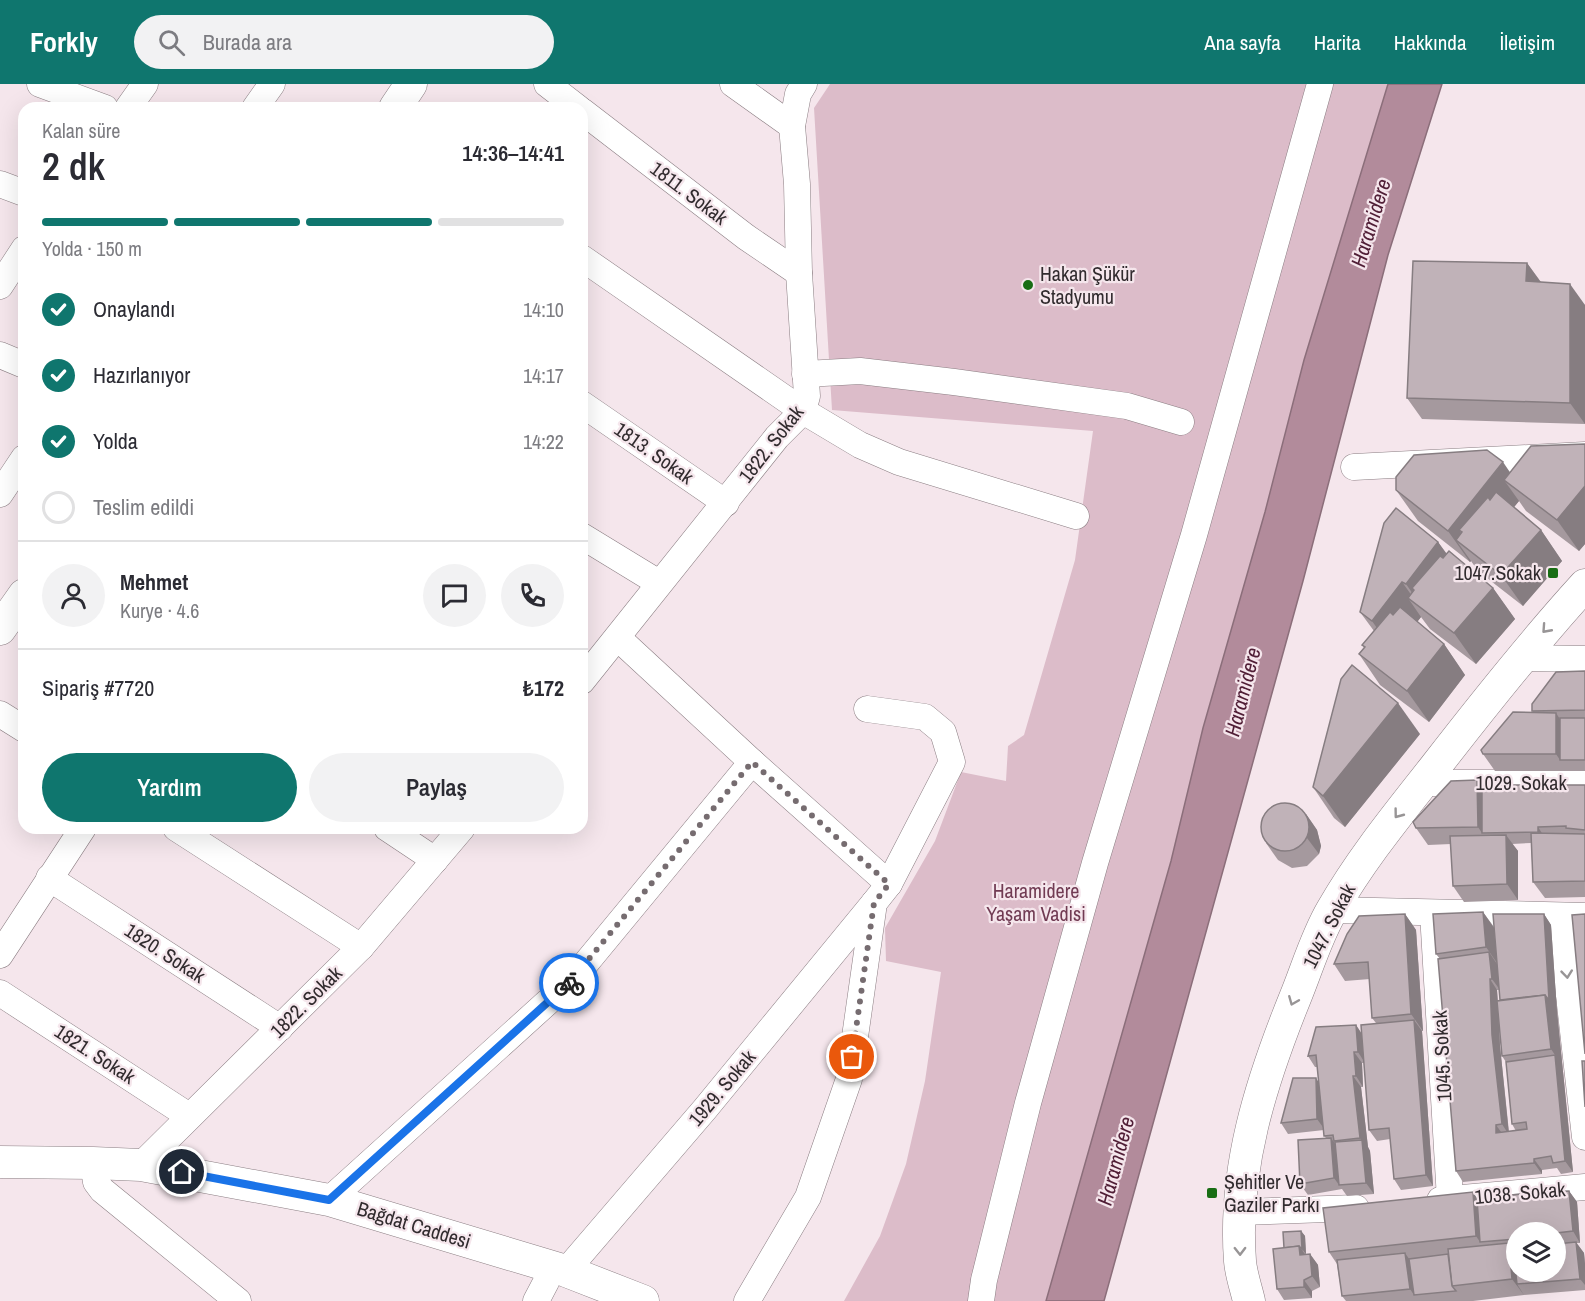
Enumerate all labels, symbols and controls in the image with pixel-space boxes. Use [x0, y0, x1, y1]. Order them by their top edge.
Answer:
search box [134, 15, 554, 69]
text: Forkly [30, 23, 98, 61]
icon: search [155, 26, 188, 59]
text: Burada ara [203, 27, 292, 57]
text: Ana sayfa [1204, 28, 1281, 57]
text: Harita [1314, 28, 1361, 57]
text: Hakkında [1394, 28, 1466, 57]
text: İletişim [1499, 28, 1555, 57]
text: Kalan süre [42, 117, 120, 144]
text: 14:36–14:41 [462, 138, 564, 168]
text: 2 dk [42, 140, 105, 192]
street label: 1811. Sokak [645, 155, 734, 231]
water label: Haramidere [1343, 175, 1398, 271]
text: Yolda · 150 m [42, 235, 142, 262]
place label: Hakan Şükür Stadyumu [1040, 260, 1135, 310]
marker: Hakan Şükür Stadyumu [1021, 278, 1035, 292]
icon: check [42, 293, 75, 326]
text: Onaylandı [93, 294, 175, 324]
text: 14:10 [523, 296, 564, 323]
icon: check [42, 359, 75, 392]
text: Hazırlanıyor [93, 360, 190, 390]
text: 14:17 [523, 362, 564, 389]
street label: 1822. Sokak [732, 399, 810, 488]
street label: 1813. Sokak [609, 415, 700, 490]
icon: check [42, 425, 75, 458]
text: Yolda [93, 426, 138, 456]
text: 14:22 [523, 428, 564, 455]
text: Teslim edildi [93, 492, 194, 522]
place label: 1047.Sokak [1454, 559, 1542, 586]
button: person [42, 564, 105, 627]
button: chat [423, 564, 486, 627]
button: phone [501, 564, 564, 627]
marker: 1047.Sokak [1546, 566, 1560, 580]
text: Mehmet [120, 567, 188, 597]
text: Kurye · 4.6 [120, 597, 199, 624]
one-way arrow [1542, 622, 1553, 633]
water label: Haramidere [1217, 644, 1268, 739]
text: Sipariş #7720 [42, 673, 154, 703]
text: ₺172 [523, 673, 564, 703]
button: Yardım [42, 753, 297, 822]
button: Paylaş [309, 753, 564, 822]
street label: 1029. Sokak [1475, 769, 1567, 796]
one-way arrow [1394, 807, 1405, 818]
park label: Haramidere Yaşam Vadisi [986, 877, 1086, 927]
street label: 1047. Sokak [1296, 878, 1362, 973]
street label: 1820. Sokak [120, 916, 212, 989]
courier [539, 953, 599, 1013]
street label: 1822. Sokak [264, 959, 348, 1043]
icon: bike [553, 967, 586, 1000]
one-way arrow [1560, 970, 1573, 979]
one-way arrow [1288, 996, 1301, 1006]
street label: 1045. Sokak [1426, 1009, 1457, 1102]
street label: 1821. Sokak [50, 1017, 142, 1090]
pin [826, 1031, 877, 1082]
icon: bag [835, 1040, 868, 1073]
street label: 1929. Sokak [682, 1043, 762, 1131]
water label: Haramidere [1090, 1113, 1141, 1209]
pin [156, 1146, 207, 1197]
icon: home [165, 1155, 198, 1188]
place label: Şehitler Ve Gaziler Parkı [1224, 1168, 1320, 1218]
street label: 1038. Sokak [1473, 1175, 1567, 1210]
marker: Şehitler Ve Gaziler Parkı [1205, 1186, 1219, 1200]
street label: Bağdat Caddesi [354, 1194, 474, 1255]
map controls [1506, 1222, 1566, 1282]
button: layers [1506, 1222, 1566, 1282]
one-way arrow [1234, 1247, 1246, 1256]

